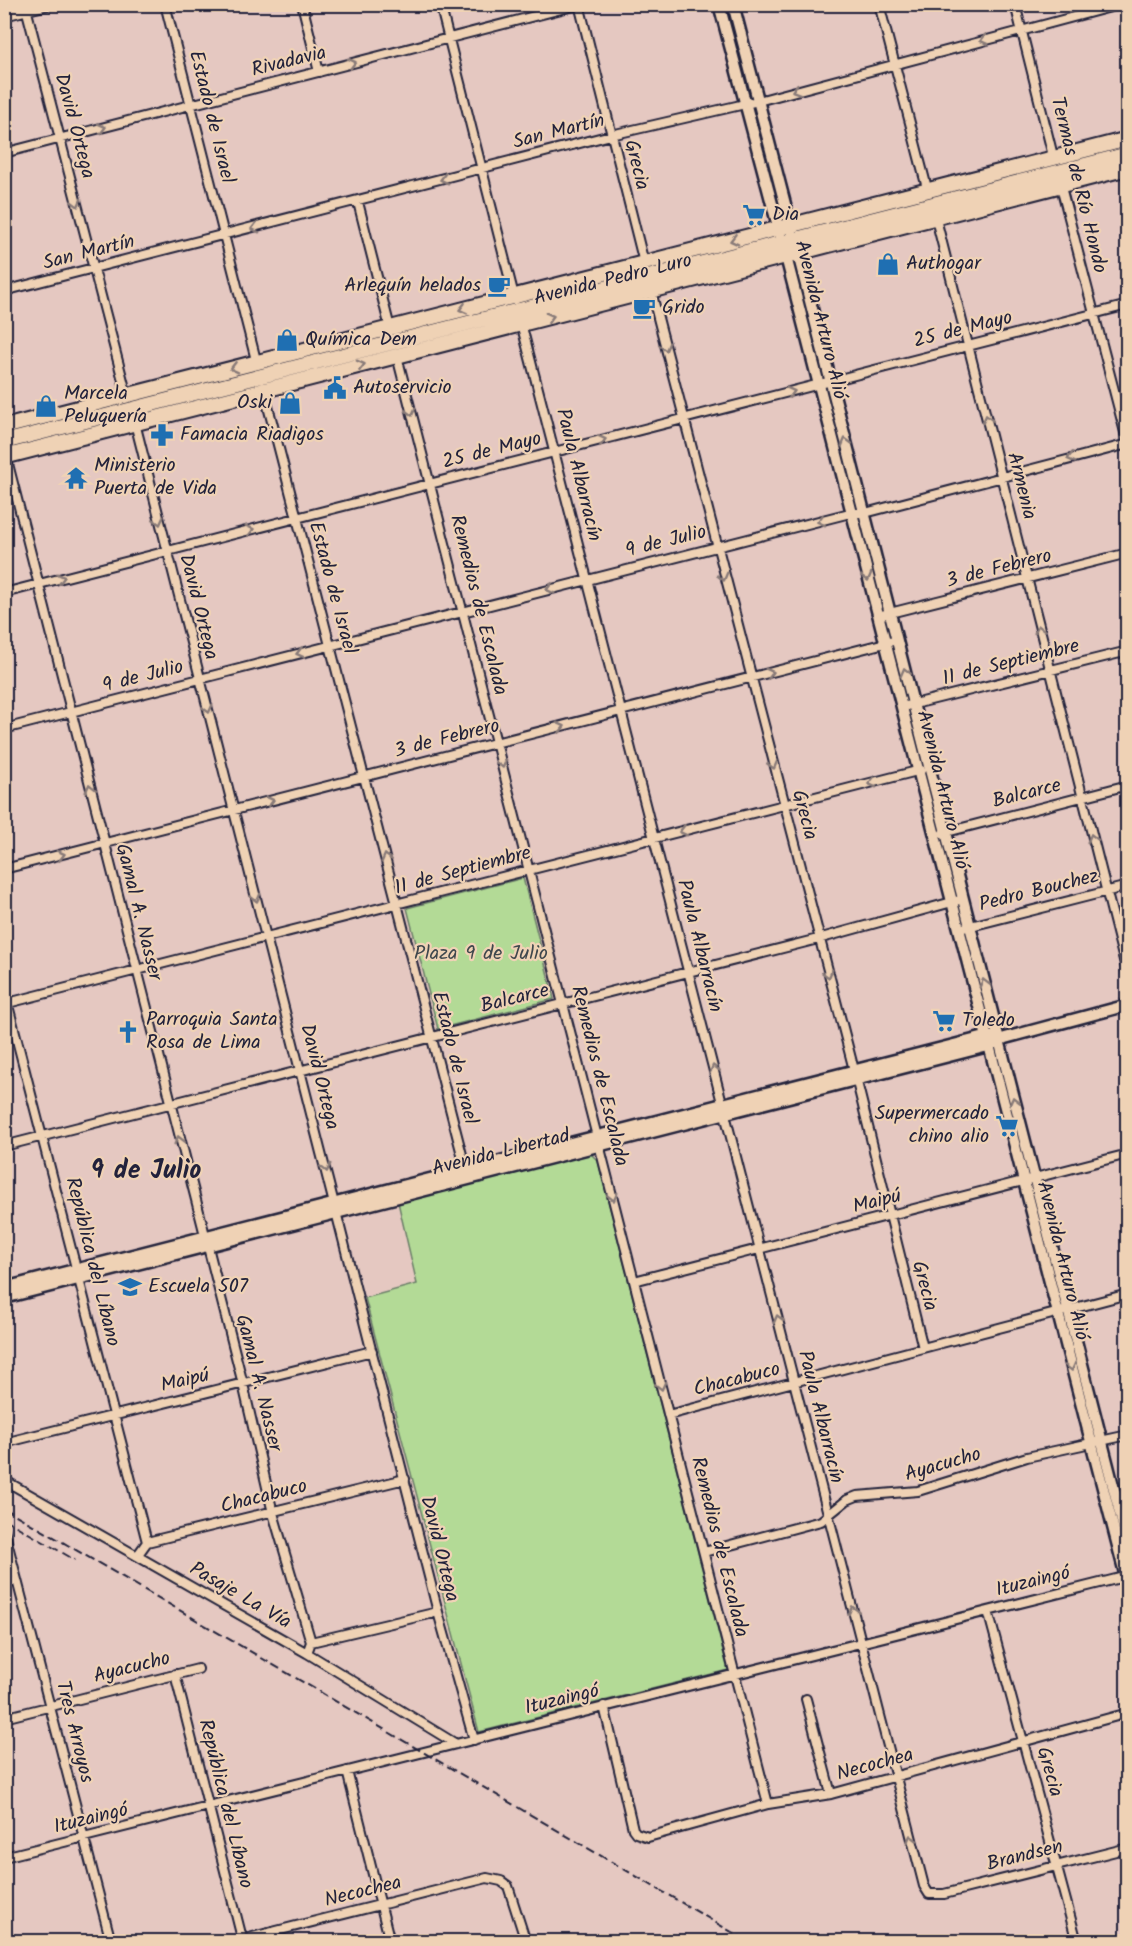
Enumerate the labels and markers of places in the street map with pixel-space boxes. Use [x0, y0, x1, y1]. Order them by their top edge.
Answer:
place label: Dia [772, 199, 799, 231]
supermarket icon: Dia [741, 202, 767, 228]
place label: Authogar [906, 248, 982, 280]
shop icon: Authogar [875, 251, 901, 277]
place label: Arlequín helados [344, 270, 481, 302]
cafe icon: Arlequín helados [486, 273, 512, 299]
place label: Grido [662, 292, 705, 324]
cafe icon: Grido [631, 295, 657, 321]
place label: Química Dem [305, 324, 417, 356]
shop icon: Química Dem [274, 327, 300, 353]
place label: Autoservicio [353, 372, 452, 404]
public building icon: Autoservicio [322, 375, 348, 401]
place label: Marcela Peluquería [64, 378, 147, 433]
place label: Oski [237, 387, 273, 419]
shop icon: Oski [277, 390, 303, 416]
shop icon: Marcela Peluquería [33, 393, 59, 419]
place label: Famacia Riadigos [180, 419, 324, 451]
pharmacy icon: Famacia Riadigos [149, 422, 175, 448]
place label: Ministerio Puerta de Vida [94, 450, 217, 505]
temple icon: Ministerio Puerta de Vida [63, 465, 89, 491]
place label: Parroquia Santa Rosa de Lima [146, 1004, 278, 1059]
place label: Toledo [962, 1005, 1015, 1037]
supermarket icon: Toledo [931, 1008, 957, 1034]
church icon: Parroquia Santa Rosa de Lima [115, 1019, 141, 1045]
place label: Supermercado chino alio [875, 1098, 989, 1153]
supermarket icon: Supermercado chino alio [994, 1113, 1020, 1139]
place label: Escuela 507 [148, 1271, 249, 1303]
school or university icon: Escuela 507 [117, 1274, 143, 1300]

